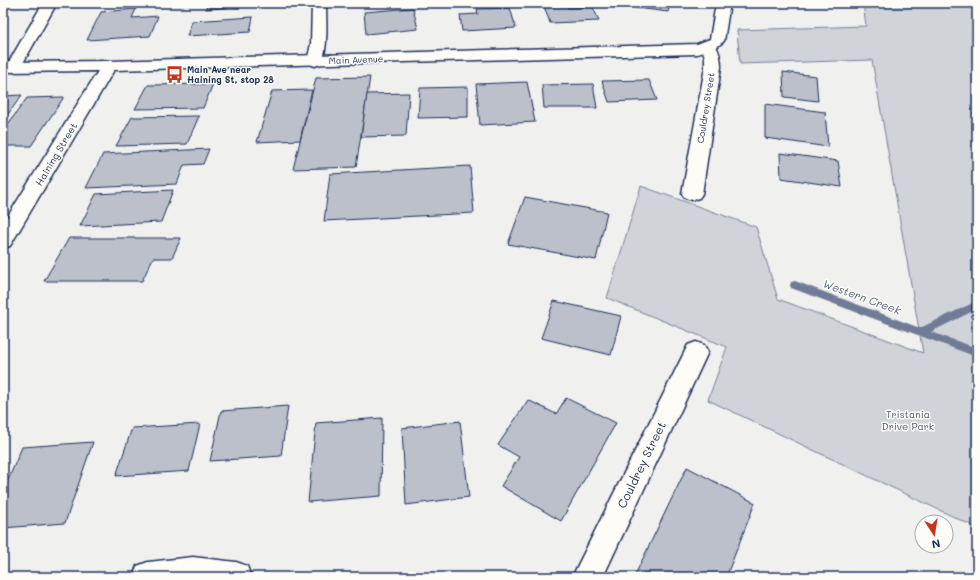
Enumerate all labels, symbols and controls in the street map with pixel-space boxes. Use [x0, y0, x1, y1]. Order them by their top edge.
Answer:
street label: Main Avenue [329, 53, 383, 66]
place label: Main Ave near Haining St, stop 28 [187, 64, 274, 85]
bus stop icon: Main Ave near Haining St, stop 28 [164, 65, 184, 85]
street label: Couldrey Street [695, 72, 716, 144]
street label: Haining Street [32, 120, 80, 188]
water label: Western Creek [821, 276, 903, 318]
park label: Tristania Drive Park [882, 407, 934, 433]
street label: Couldrey Street [613, 419, 669, 511]
north arrow [914, 514, 954, 554]
text: N [931, 536, 942, 552]

